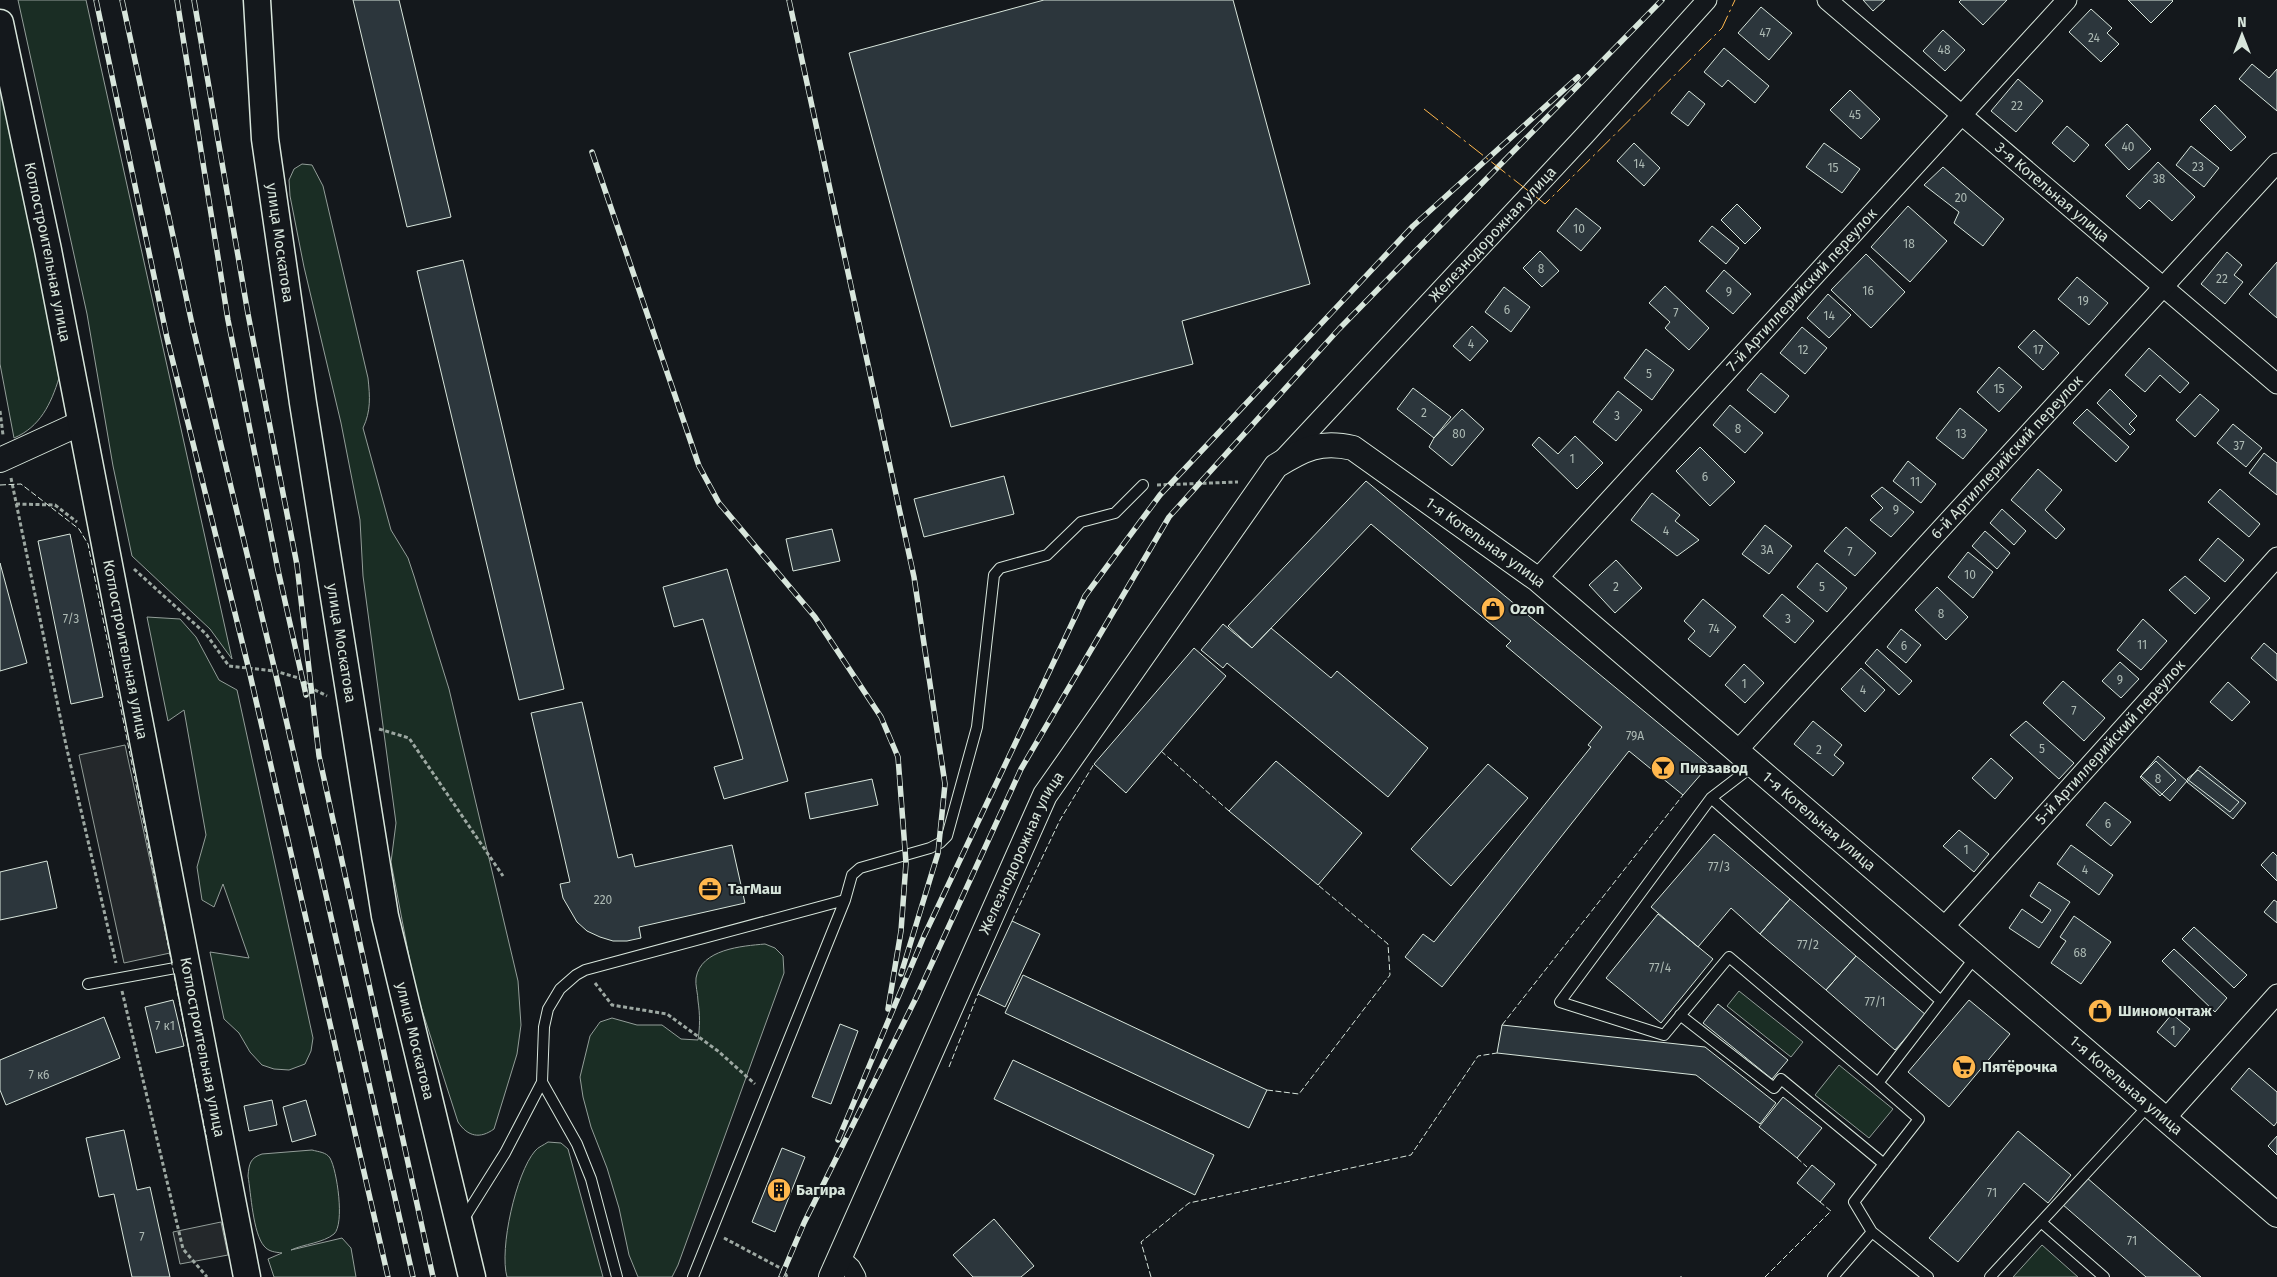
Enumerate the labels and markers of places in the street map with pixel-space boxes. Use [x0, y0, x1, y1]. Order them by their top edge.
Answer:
shop icon: Ozon [1480, 596, 1506, 622]
place label: Ozon [1510, 600, 1544, 618]
bar icon: Пивзавод [1650, 755, 1676, 781]
place label: Пивзавод [1680, 759, 1748, 777]
office icon: ТагМаш [697, 876, 723, 902]
place label: ТагМаш [728, 880, 782, 898]
shop icon: Шиномонтаж [2087, 998, 2113, 1024]
place label: Шиномонтаж [2118, 1002, 2212, 1020]
supermarket icon: Пятёрочка [1951, 1054, 1977, 1080]
place label: Пятёрочка [1982, 1058, 2058, 1076]
building icon: Багира [766, 1177, 792, 1203]
place label: Багира [796, 1181, 846, 1199]

